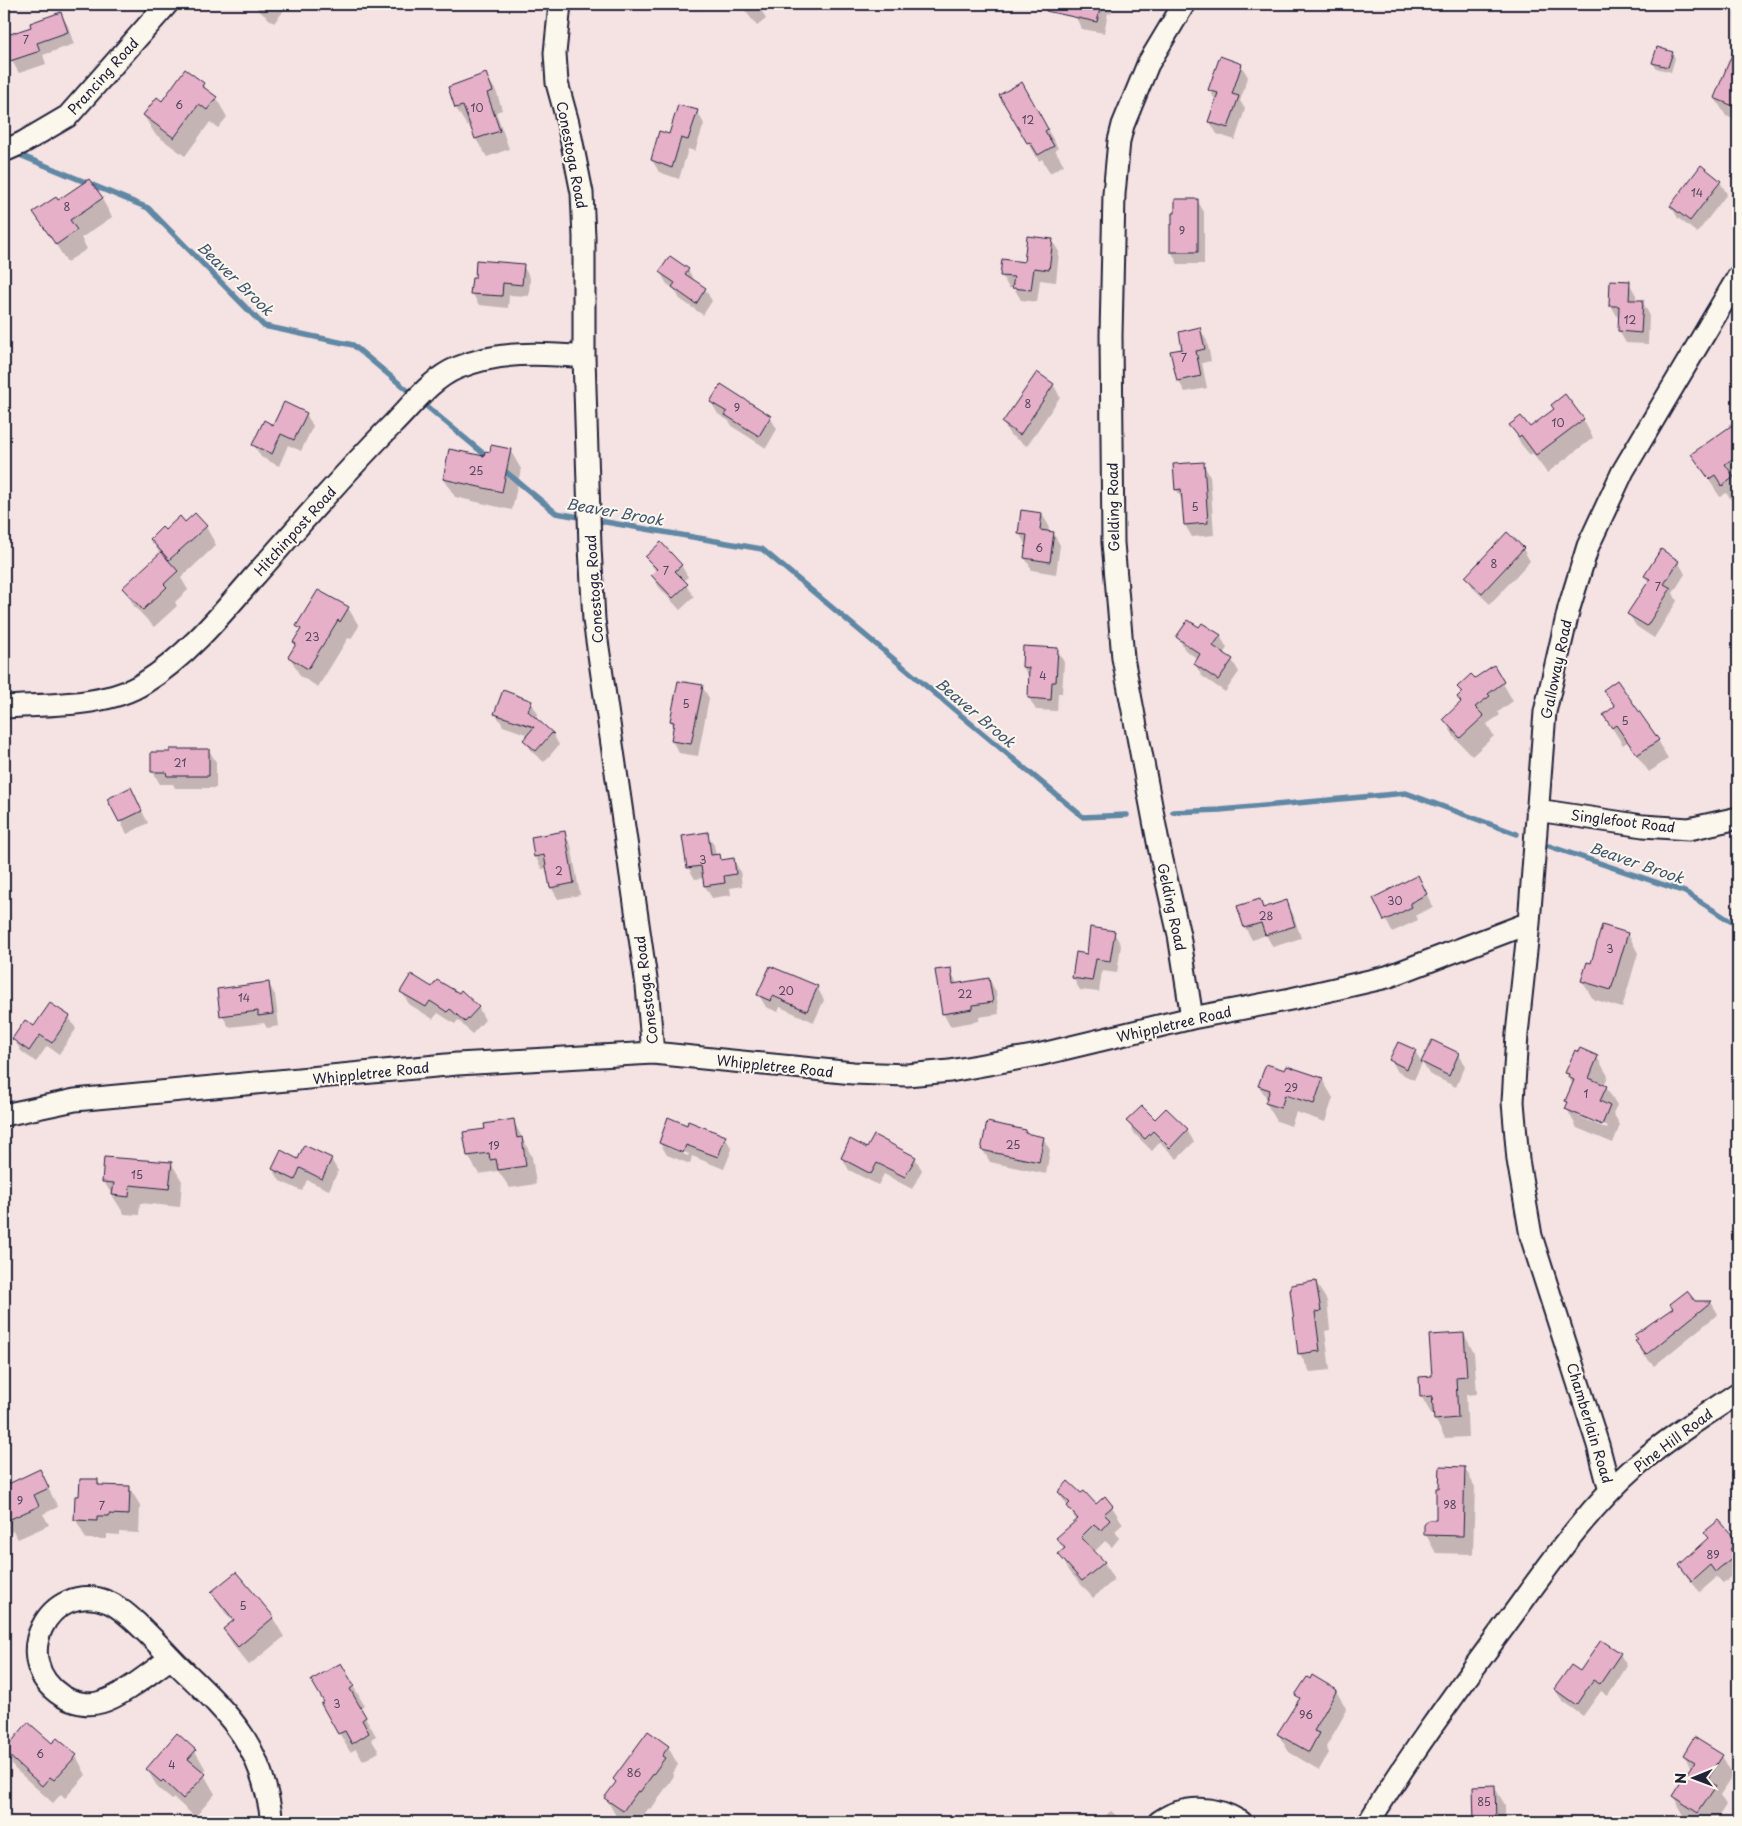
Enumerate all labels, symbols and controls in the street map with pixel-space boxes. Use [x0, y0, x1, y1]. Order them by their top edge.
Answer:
house number: 7 [23, 31, 29, 48]
street label: Prancing Road [63, 33, 143, 119]
house number: 6 [175, 96, 183, 113]
house number: 10 [471, 99, 483, 116]
street label: Conestoga Road [551, 99, 593, 211]
house number: 12 [1022, 111, 1035, 128]
house number: 14 [1691, 184, 1703, 201]
house number: 8 [64, 198, 71, 215]
house number: 9 [1179, 222, 1185, 239]
water label: Beaver Brook [193, 236, 280, 321]
house number: 12 [1624, 311, 1637, 328]
house number: 7 [1181, 349, 1187, 366]
house number: 8 [1025, 395, 1032, 412]
house number: 9 [734, 399, 740, 416]
house number: 10 [1552, 414, 1564, 431]
house number: 25 [469, 462, 483, 479]
street label: Gelding Road [1102, 462, 1124, 552]
street label: Hitchinpost Road [249, 482, 341, 580]
water label: Beaver Brook [565, 491, 667, 531]
house number: 5 [1191, 498, 1199, 515]
street label: Conestoga Road [580, 534, 608, 644]
house number: 6 [1035, 539, 1043, 556]
house number: 8 [1491, 555, 1498, 572]
house number: 7 [663, 562, 669, 579]
house number: 7 [1655, 578, 1661, 595]
street label: Galloway Road [1535, 617, 1577, 721]
house number: 23 [305, 628, 319, 645]
house number: 4 [1039, 667, 1047, 684]
water label: Beaver Brook [931, 672, 1022, 753]
house number: 5 [682, 695, 690, 712]
house number: 5 [1621, 712, 1629, 729]
house number: 21 [174, 754, 186, 771]
street label: Singlefoot Road [1570, 804, 1676, 838]
water label: Beaver Brook [1587, 835, 1688, 889]
house number: 3 [699, 851, 707, 868]
street label: Gelding Road [1152, 861, 1192, 953]
house number: 2 [555, 862, 563, 879]
house number: 30 [1387, 892, 1403, 909]
house number: 28 [1259, 907, 1273, 924]
street label: Conestoga Road [629, 935, 663, 1045]
house number: 3 [1606, 940, 1614, 957]
house number: 20 [778, 982, 794, 999]
house number: 22 [958, 985, 972, 1002]
house number: 14 [238, 989, 250, 1006]
street label: Whippletree Road [1114, 1001, 1234, 1047]
street label: Whippletree Road [716, 1049, 834, 1083]
street label: Whippletree Road [312, 1056, 430, 1090]
house number: 29 [1284, 1079, 1298, 1096]
house number: 1 [1584, 1085, 1589, 1102]
house number: 25 [1006, 1136, 1020, 1153]
house number: 19 [488, 1137, 500, 1154]
house number: 15 [131, 1166, 143, 1183]
street label: Chamberlain Road [1562, 1360, 1618, 1486]
street label: Pine Hill Road [1629, 1403, 1717, 1477]
house number: 9 [17, 1492, 23, 1509]
house number: 98 [1443, 1496, 1457, 1513]
house number: 7 [99, 1497, 105, 1514]
house number: 89 [1706, 1546, 1720, 1563]
house number: 5 [239, 1597, 247, 1614]
house number: 3 [333, 1695, 341, 1712]
house number: 96 [1299, 1706, 1313, 1723]
house number: 6 [36, 1745, 44, 1762]
north arrow [1670, 1754, 1720, 1804]
house number: 4 [168, 1756, 176, 1773]
house number: 86 [627, 1764, 641, 1781]
text: N [1670, 1773, 1691, 1784]
house number: 85 [1477, 1793, 1491, 1810]

